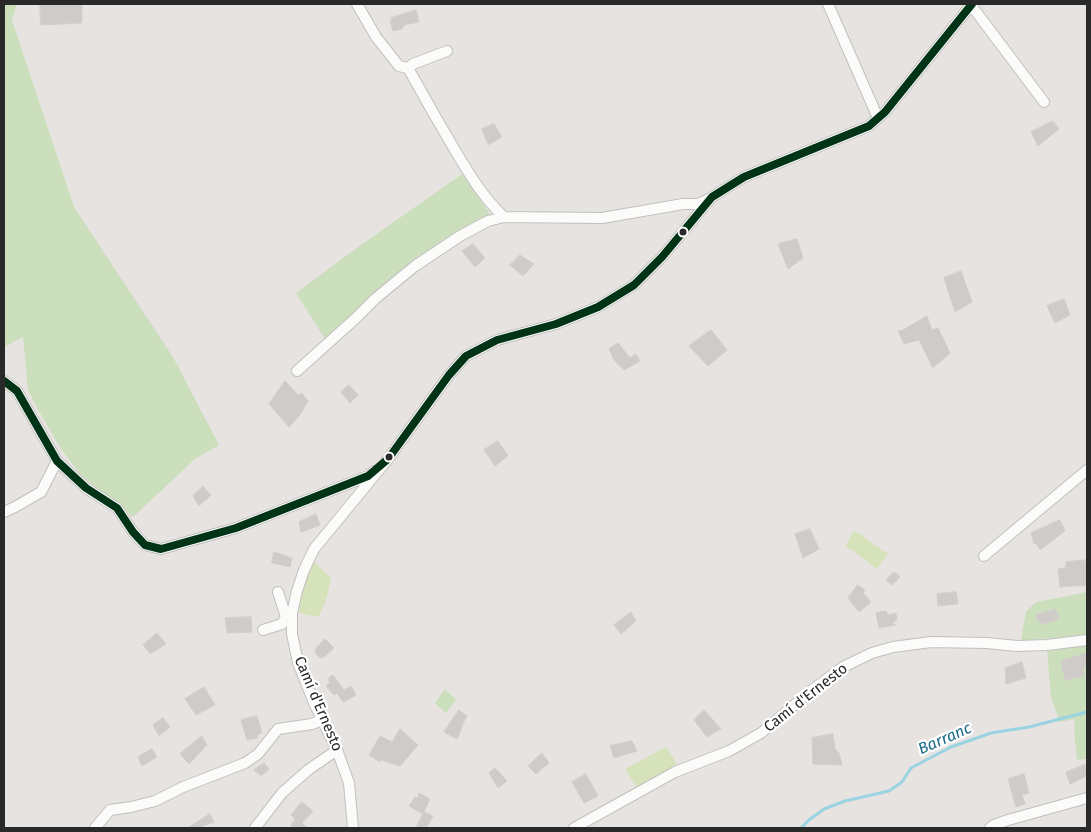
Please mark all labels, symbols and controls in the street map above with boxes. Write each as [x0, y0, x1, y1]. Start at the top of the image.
unlabelled marker [678, 227, 688, 237]
unlabelled marker [384, 452, 394, 462]
street label: Camí d'Ernesto [290, 654, 346, 754]
street label: Camí d'Ernesto [761, 660, 851, 736]
water label: Barranc [915, 719, 975, 759]

